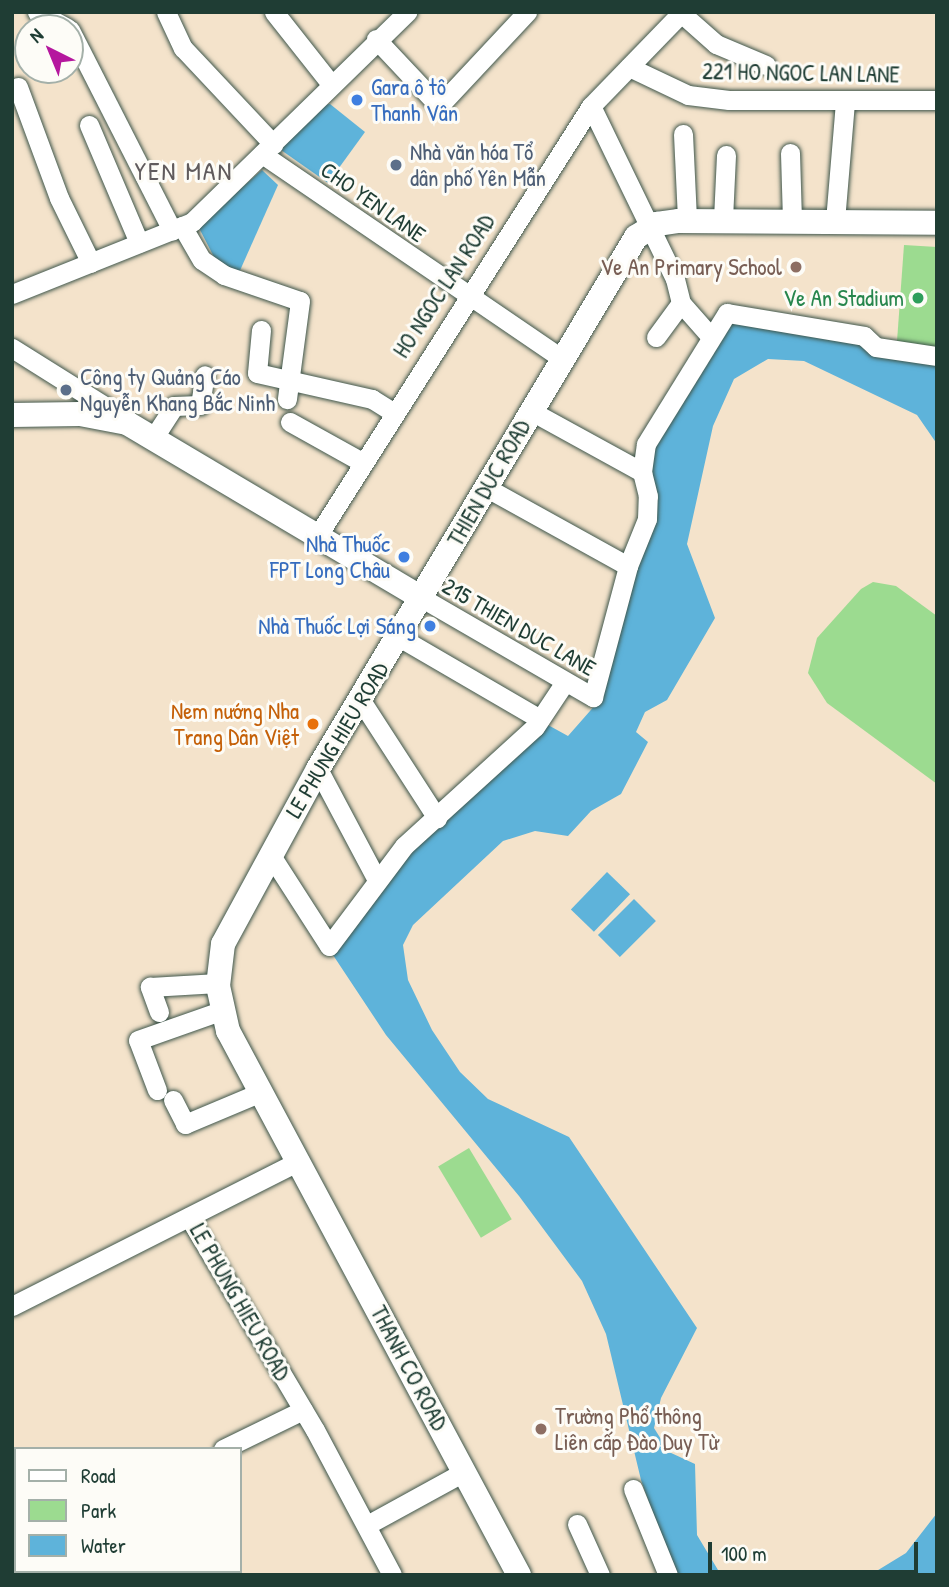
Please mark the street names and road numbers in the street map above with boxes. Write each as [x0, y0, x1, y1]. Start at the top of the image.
street label: 221 HO NGOC LAN LANE [702, 57, 900, 89]
street label: CHO YEN LANE [315, 156, 431, 248]
street label: HO NGOC LAN ROAD [387, 209, 501, 363]
street label: THIEN DUC ROAD [442, 415, 536, 551]
street label: 215 THIEN DUC LANE [437, 572, 601, 682]
street label: LE PHUNG HIEU ROAD [280, 657, 394, 823]
street label: LE PHUNG HIEU ROAD [184, 1219, 296, 1385]
street label: THANH CO ROAD [365, 1301, 453, 1435]

